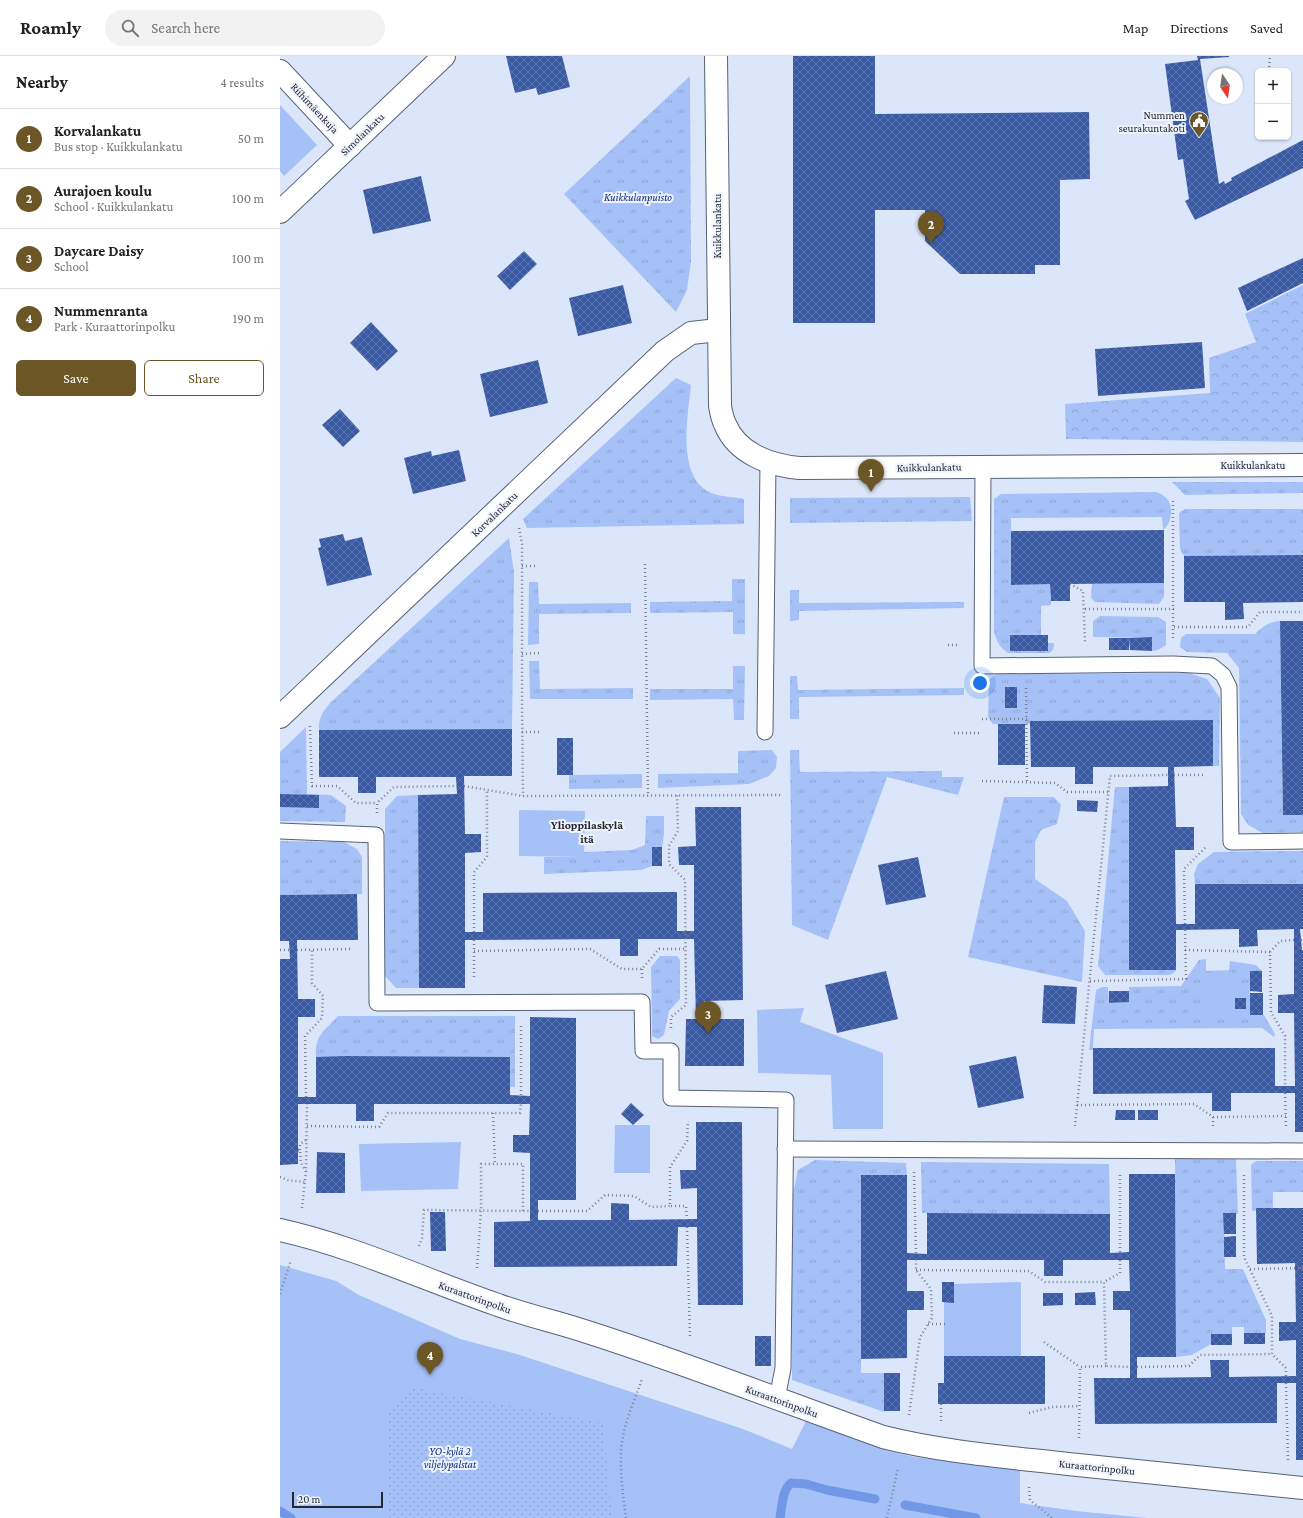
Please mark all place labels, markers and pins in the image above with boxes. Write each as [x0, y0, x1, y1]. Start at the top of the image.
place label: Nummen seurakuntakoti [1118, 109, 1185, 134]
public building icon: Nummen seurakuntakoti [1188, 110, 1210, 138]
pin: 2 [918, 211, 944, 244]
pin: 1 [858, 459, 884, 492]
pin: 3 [695, 1001, 721, 1034]
pin: 4 [417, 1342, 443, 1375]

